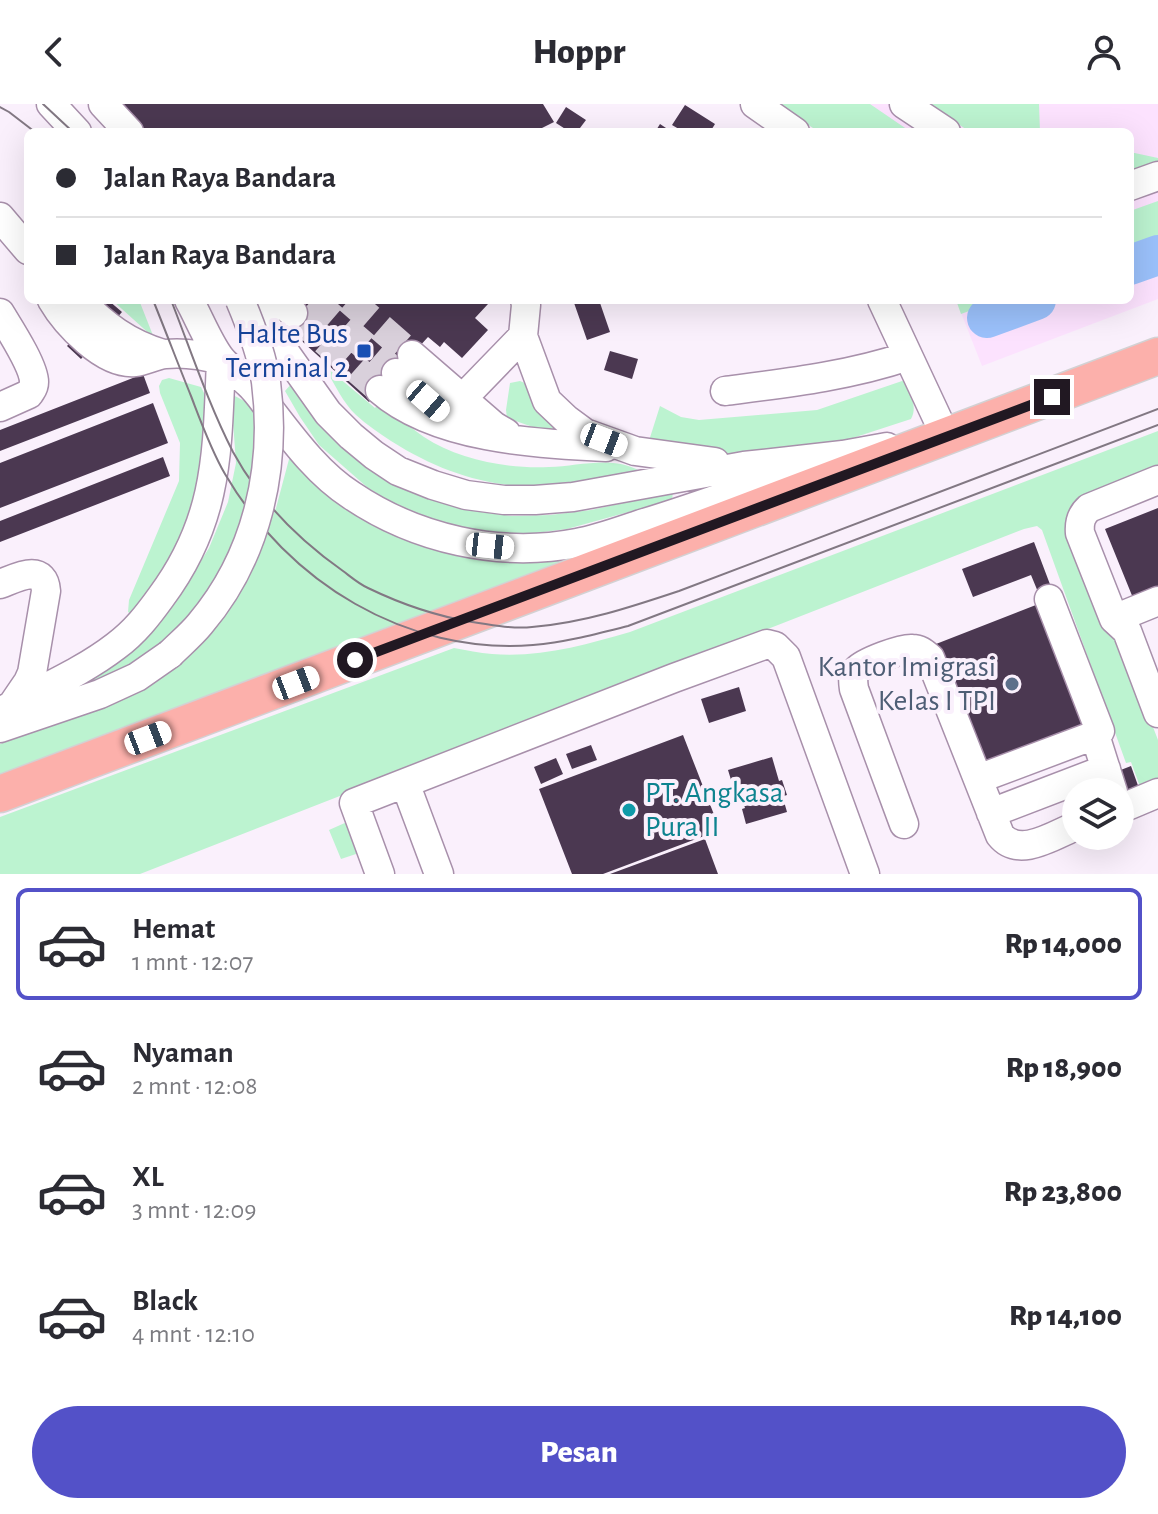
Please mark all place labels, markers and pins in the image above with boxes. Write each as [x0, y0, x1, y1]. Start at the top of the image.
place label: Halte Bus Terminal 2 [225, 319, 348, 383]
marker: Halte Bus Terminal 2 [355, 342, 373, 360]
place label: Kantor Imigrasi Kelas I TPI [817, 652, 996, 716]
marker: Kantor Imigrasi Kelas I TPI [1003, 675, 1021, 693]
place label: PT. Angkasa Pura II [645, 778, 784, 842]
marker: PT. Angkasa Pura II [620, 801, 638, 819]

